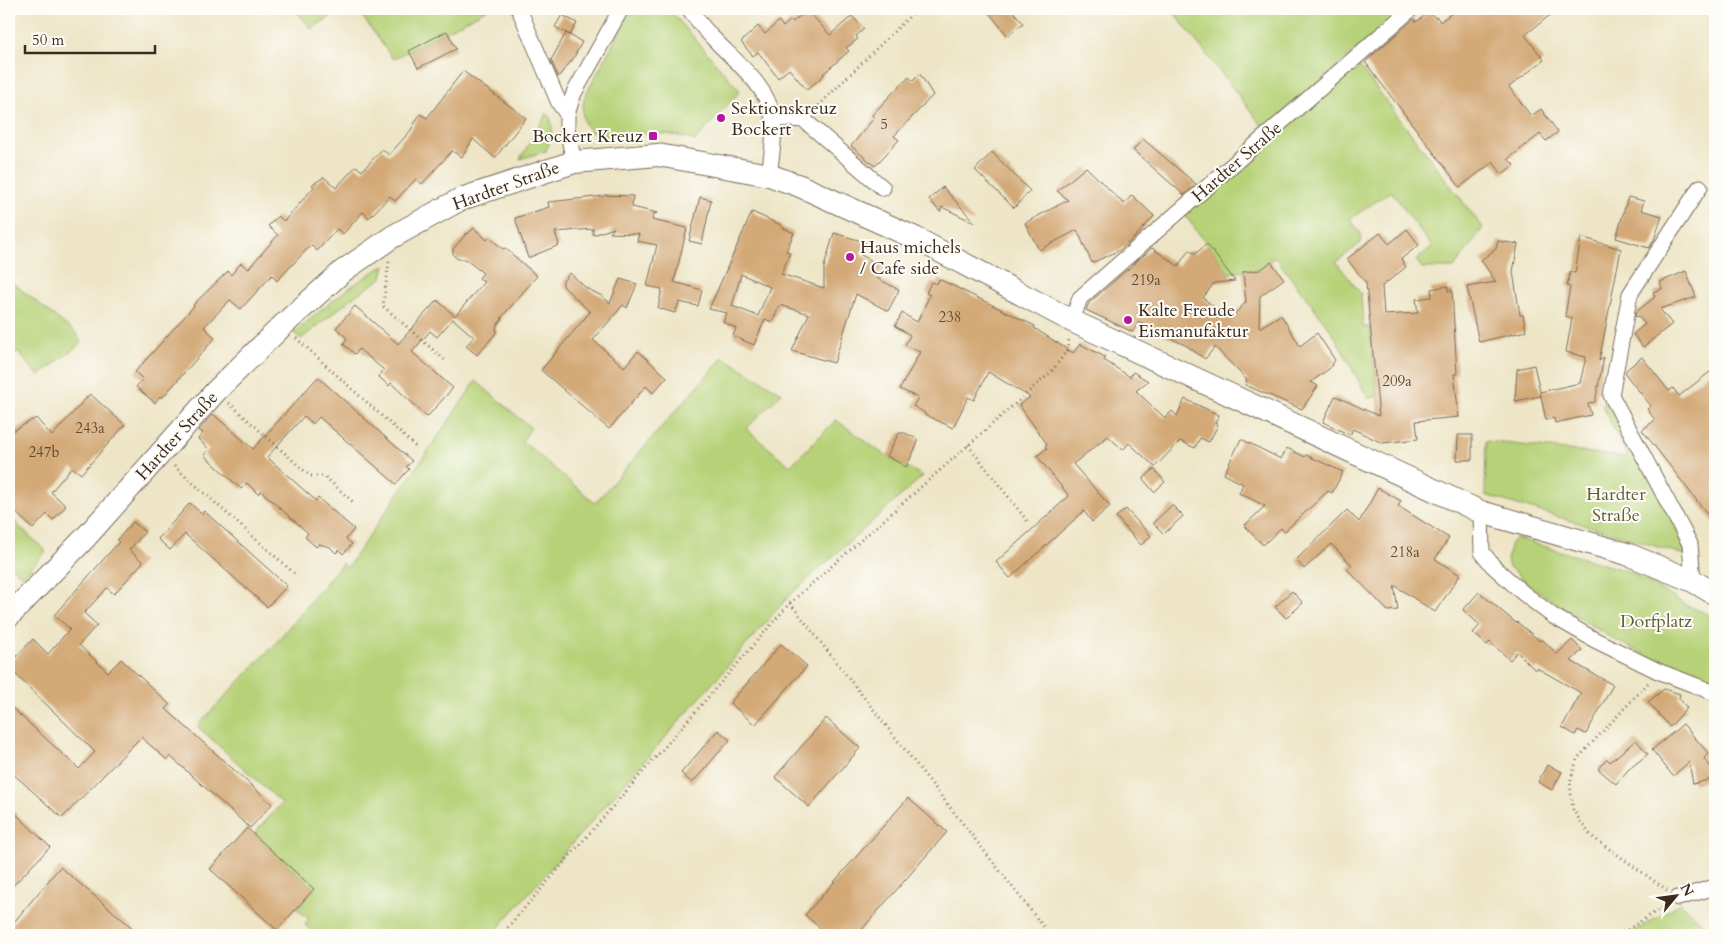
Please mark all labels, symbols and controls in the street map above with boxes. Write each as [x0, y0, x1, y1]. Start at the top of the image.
scale bar [25, 22, 155, 54]
text: 50 m [32, 30, 64, 50]
place label: Sektionskreuz Bockert [731, 96, 837, 142]
marker: Sektionskreuz Bockert [715, 112, 727, 124]
house number: 5 [880, 114, 888, 134]
street label: Hardter Straße [1186, 116, 1288, 208]
place label: Bockert Kreuz [532, 124, 643, 149]
marker: Bockert Kreuz [647, 130, 659, 142]
street label: Hardter Straße [449, 155, 563, 217]
place label: Haus michels / Cafe side [860, 235, 961, 281]
marker: Haus michels / Cafe side [844, 251, 856, 263]
house number: 219a [1131, 270, 1161, 290]
place label: Kalte Freude Eismanufaktur [1138, 298, 1249, 344]
house number: 238 [938, 307, 962, 327]
marker: Kalte Freude Eismanufaktur [1122, 314, 1134, 326]
house number: 209a [1382, 371, 1412, 391]
street label: Hardter Straße [130, 386, 224, 486]
house number: 243a [75, 418, 105, 438]
house number: 247b [28, 442, 60, 462]
park label: Hardter Straße [1586, 482, 1646, 528]
house number: 218a [1390, 542, 1420, 562]
park label: Dorfplatz [1620, 609, 1692, 634]
north arrow [1652, 872, 1702, 922]
text: N [1676, 880, 1698, 900]

